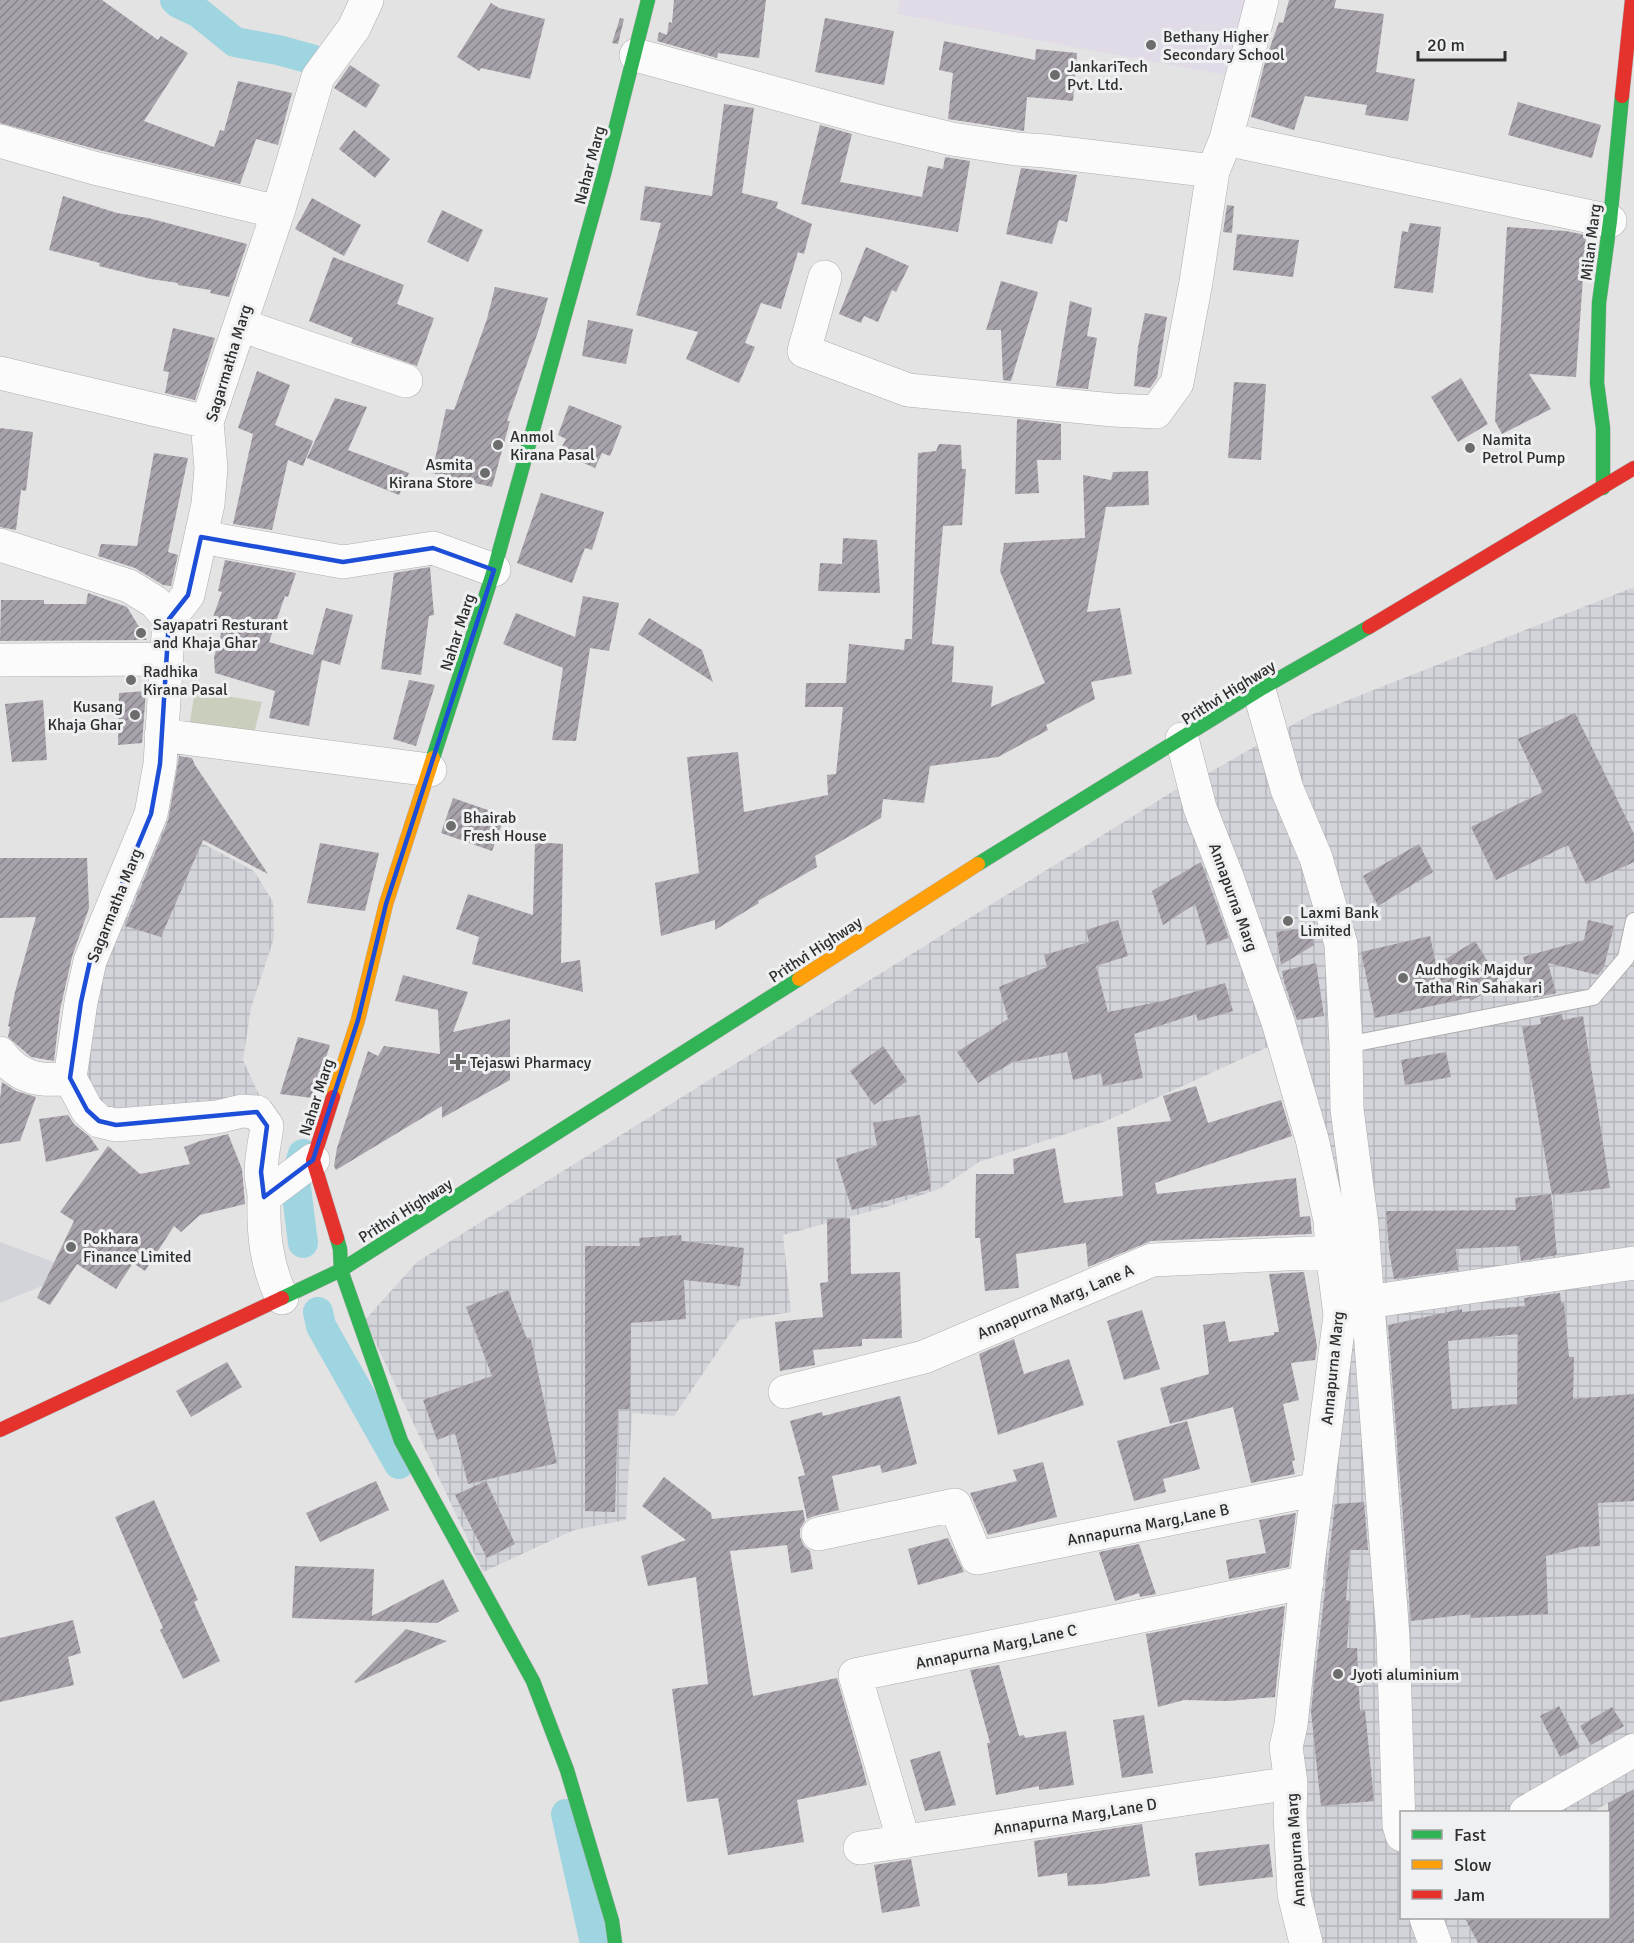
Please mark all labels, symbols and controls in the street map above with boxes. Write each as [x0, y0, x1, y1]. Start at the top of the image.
scale bar [1418, 24, 1505, 62]
place label: Bethany Higher Secondary School [1163, 27, 1285, 65]
text: 20 m [1427, 34, 1465, 56]
marker: Bethany Higher Secondary School [1144, 38, 1158, 52]
place label: JankariTech Pvt. Ltd. [1067, 57, 1148, 95]
marker: JankariTech Pvt. Ltd. [1048, 68, 1062, 82]
street label: Nahar Marg [570, 124, 610, 207]
street label: Milan Marg [1576, 202, 1606, 282]
street label: Sagarmatha Marg [202, 302, 256, 424]
place label: Anmol Kirana Pasal [510, 427, 595, 465]
place label: Namita Petrol Pump [1482, 430, 1565, 468]
marker: Anmol Kirana Pasal [491, 438, 505, 452]
marker: Namita Petrol Pump [1463, 441, 1477, 455]
place label: Asmita Kirana Store [389, 455, 473, 493]
marker: Asmita Kirana Store [478, 466, 492, 480]
street label: Nahar Marg [436, 591, 480, 674]
place label: Sayapatri Resturant and Khaja Ghar [153, 615, 289, 653]
marker: Sayapatri Resturant and Khaja Ghar [134, 626, 148, 640]
street label: Prithvi Highway [1178, 656, 1280, 730]
place label: Radhika Kirana Pasal [143, 662, 228, 700]
marker: Radhika Kirana Pasal [124, 673, 138, 687]
place label: Kusang Khaja Ghar [48, 697, 123, 735]
marker: Kusang Khaja Ghar [128, 708, 142, 722]
place label: Bhairab Fresh House [463, 808, 547, 846]
marker: Bhairab Fresh House [444, 819, 458, 833]
street label: Annapurna Marg [1204, 840, 1262, 954]
street label: Sagarmatha Marg [83, 845, 147, 965]
place label: Laxmi Bank Limited [1300, 903, 1379, 941]
street label: Prithvi Highway [765, 912, 866, 987]
marker: Laxmi Bank Limited [1281, 914, 1295, 928]
place label: Audhogik Majdur Tatha Rin Sahakari [1415, 960, 1542, 998]
marker: Audhogik Majdur Tatha Rin Sahakari [1396, 971, 1410, 985]
place label: Tejaswi Pharmacy [470, 1053, 592, 1073]
marker: Tejaswi Pharmacy [451, 1055, 465, 1069]
street label: Nahar Marg [295, 1056, 339, 1139]
street label: Prithvi Highway [355, 1174, 457, 1248]
place label: Pokhara Finance Limited [83, 1229, 192, 1267]
marker: Pokhara Finance Limited [64, 1240, 78, 1254]
street label: Annapurna Marg, Lane A [974, 1260, 1137, 1344]
street label: Annapurna Marg [1317, 1310, 1349, 1426]
street label: Annapurna Marg,Lane B [1065, 1499, 1231, 1551]
street label: Annapurna Marg,Lane C [914, 1620, 1079, 1674]
place label: Jyoti aluminium [1350, 1665, 1459, 1685]
marker: Jyoti aluminium [1331, 1667, 1345, 1681]
street label: Annapurna Marg [1282, 1792, 1310, 1908]
street label: Annapurna Marg,Lane D [992, 1794, 1158, 1840]
legend [1400, 1811, 1610, 1919]
text: Fast [1454, 1824, 1486, 1846]
text: Slow [1454, 1854, 1491, 1876]
text: Jam [1454, 1884, 1485, 1906]

